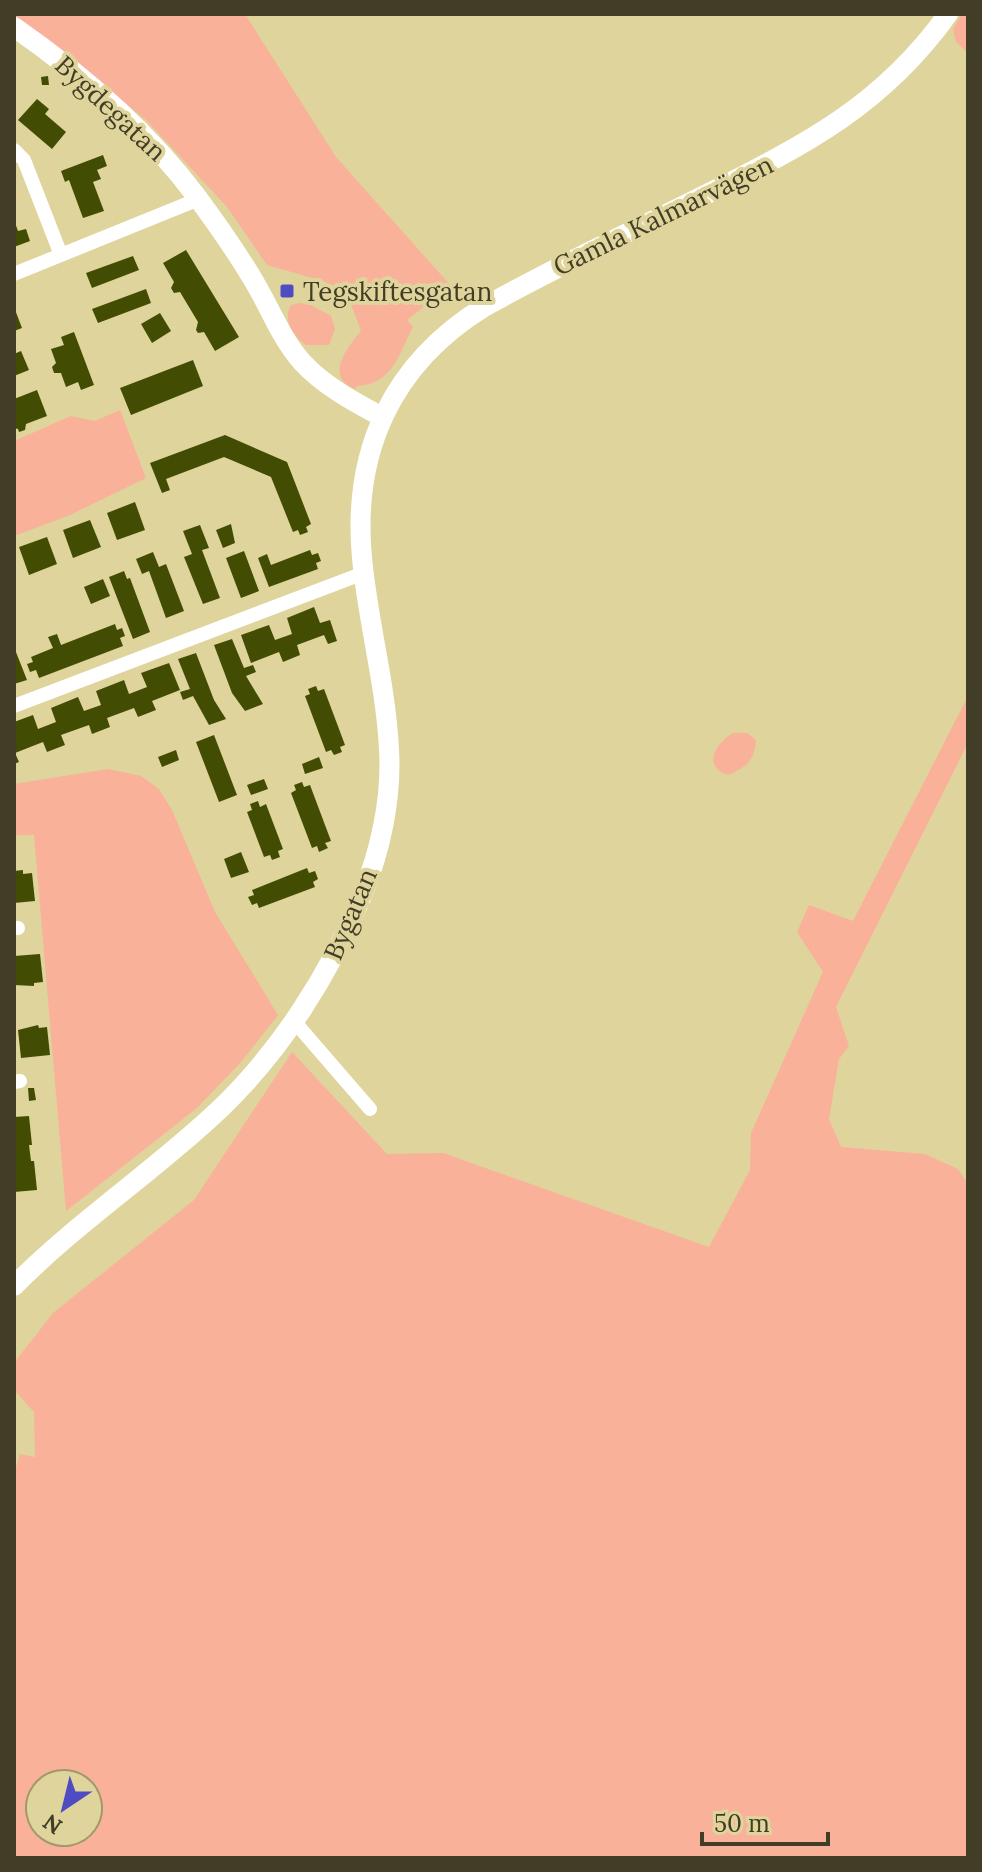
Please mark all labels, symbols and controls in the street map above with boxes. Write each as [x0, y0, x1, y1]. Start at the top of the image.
street label: Bygdegatan [49, 48, 173, 168]
street label: Gamla Kalmarvägen [548, 147, 778, 283]
place label: Tegskiftesgatan [303, 275, 492, 308]
marker: Tegskiftesgatan [278, 282, 296, 300]
street label: Bygatan [316, 863, 384, 965]
north arrow [24, 1768, 104, 1848]
scale bar [702, 1796, 828, 1846]
text: N [38, 1808, 68, 1841]
text: 50 m [714, 1808, 770, 1839]

